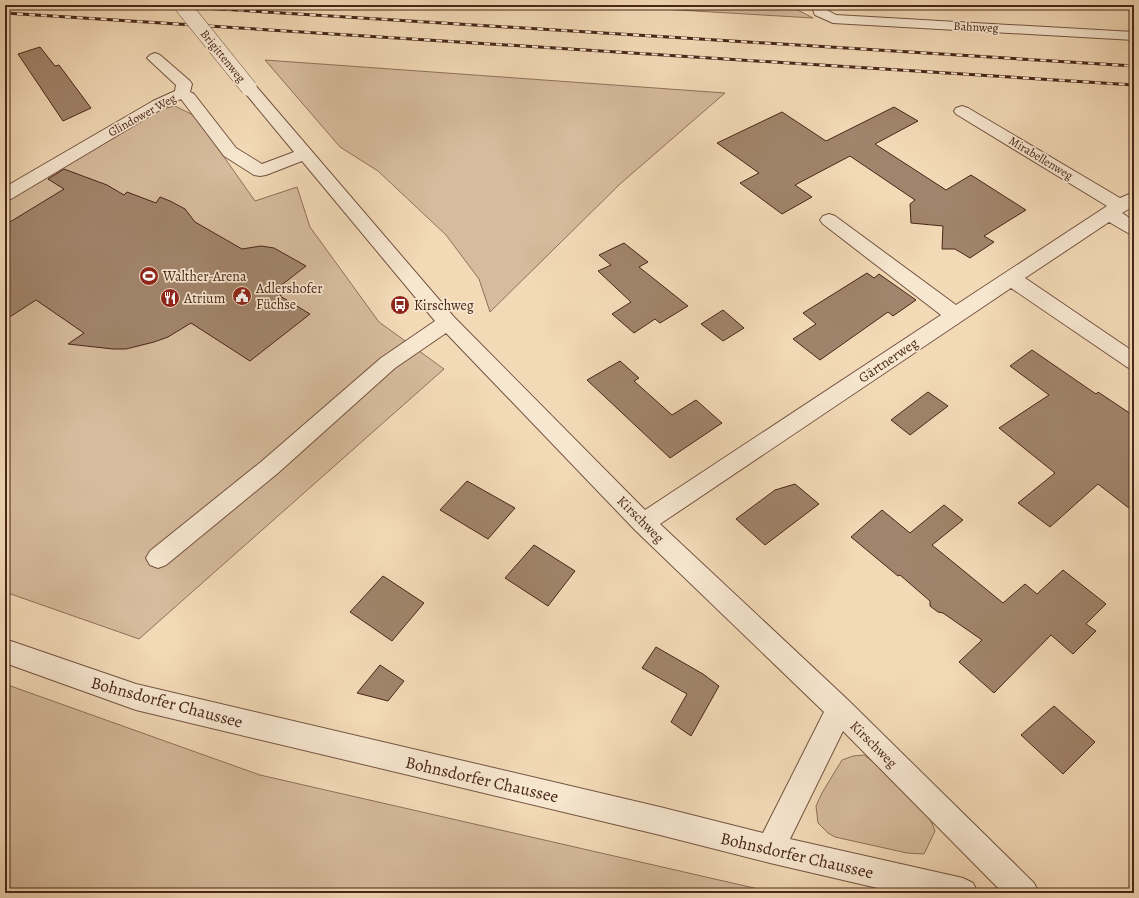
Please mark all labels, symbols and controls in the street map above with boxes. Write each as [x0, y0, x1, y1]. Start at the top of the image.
street label: Bahnweg [953, 18, 999, 36]
street label: Brigittenweg [197, 26, 249, 86]
street label: Glindower Weg [105, 90, 179, 140]
street label: Mirabellenweg [1006, 133, 1076, 183]
sports icon: Walther-Arena [138, 265, 160, 287]
place label: Walther-Arena [162, 267, 247, 286]
place label: Adlershofer Füchse [255, 279, 323, 314]
public building icon: Adlershofer Füchse [231, 285, 253, 307]
restaurant icon: Atrium [159, 287, 181, 309]
place label: Atrium [183, 289, 226, 308]
bus stop icon: Kirschweg [389, 294, 411, 316]
place label: Kirschweg [414, 296, 474, 315]
street label: Gärtnerweg [855, 334, 922, 387]
street label: Kirschweg [613, 492, 668, 547]
street label: Bohnsdorfer Chaussee [88, 671, 245, 734]
street label: Kirschweg [846, 717, 901, 772]
street label: Bohnsdorfer Chaussee [403, 751, 561, 808]
street label: Bohnsdorfer Chaussee [718, 827, 876, 884]

